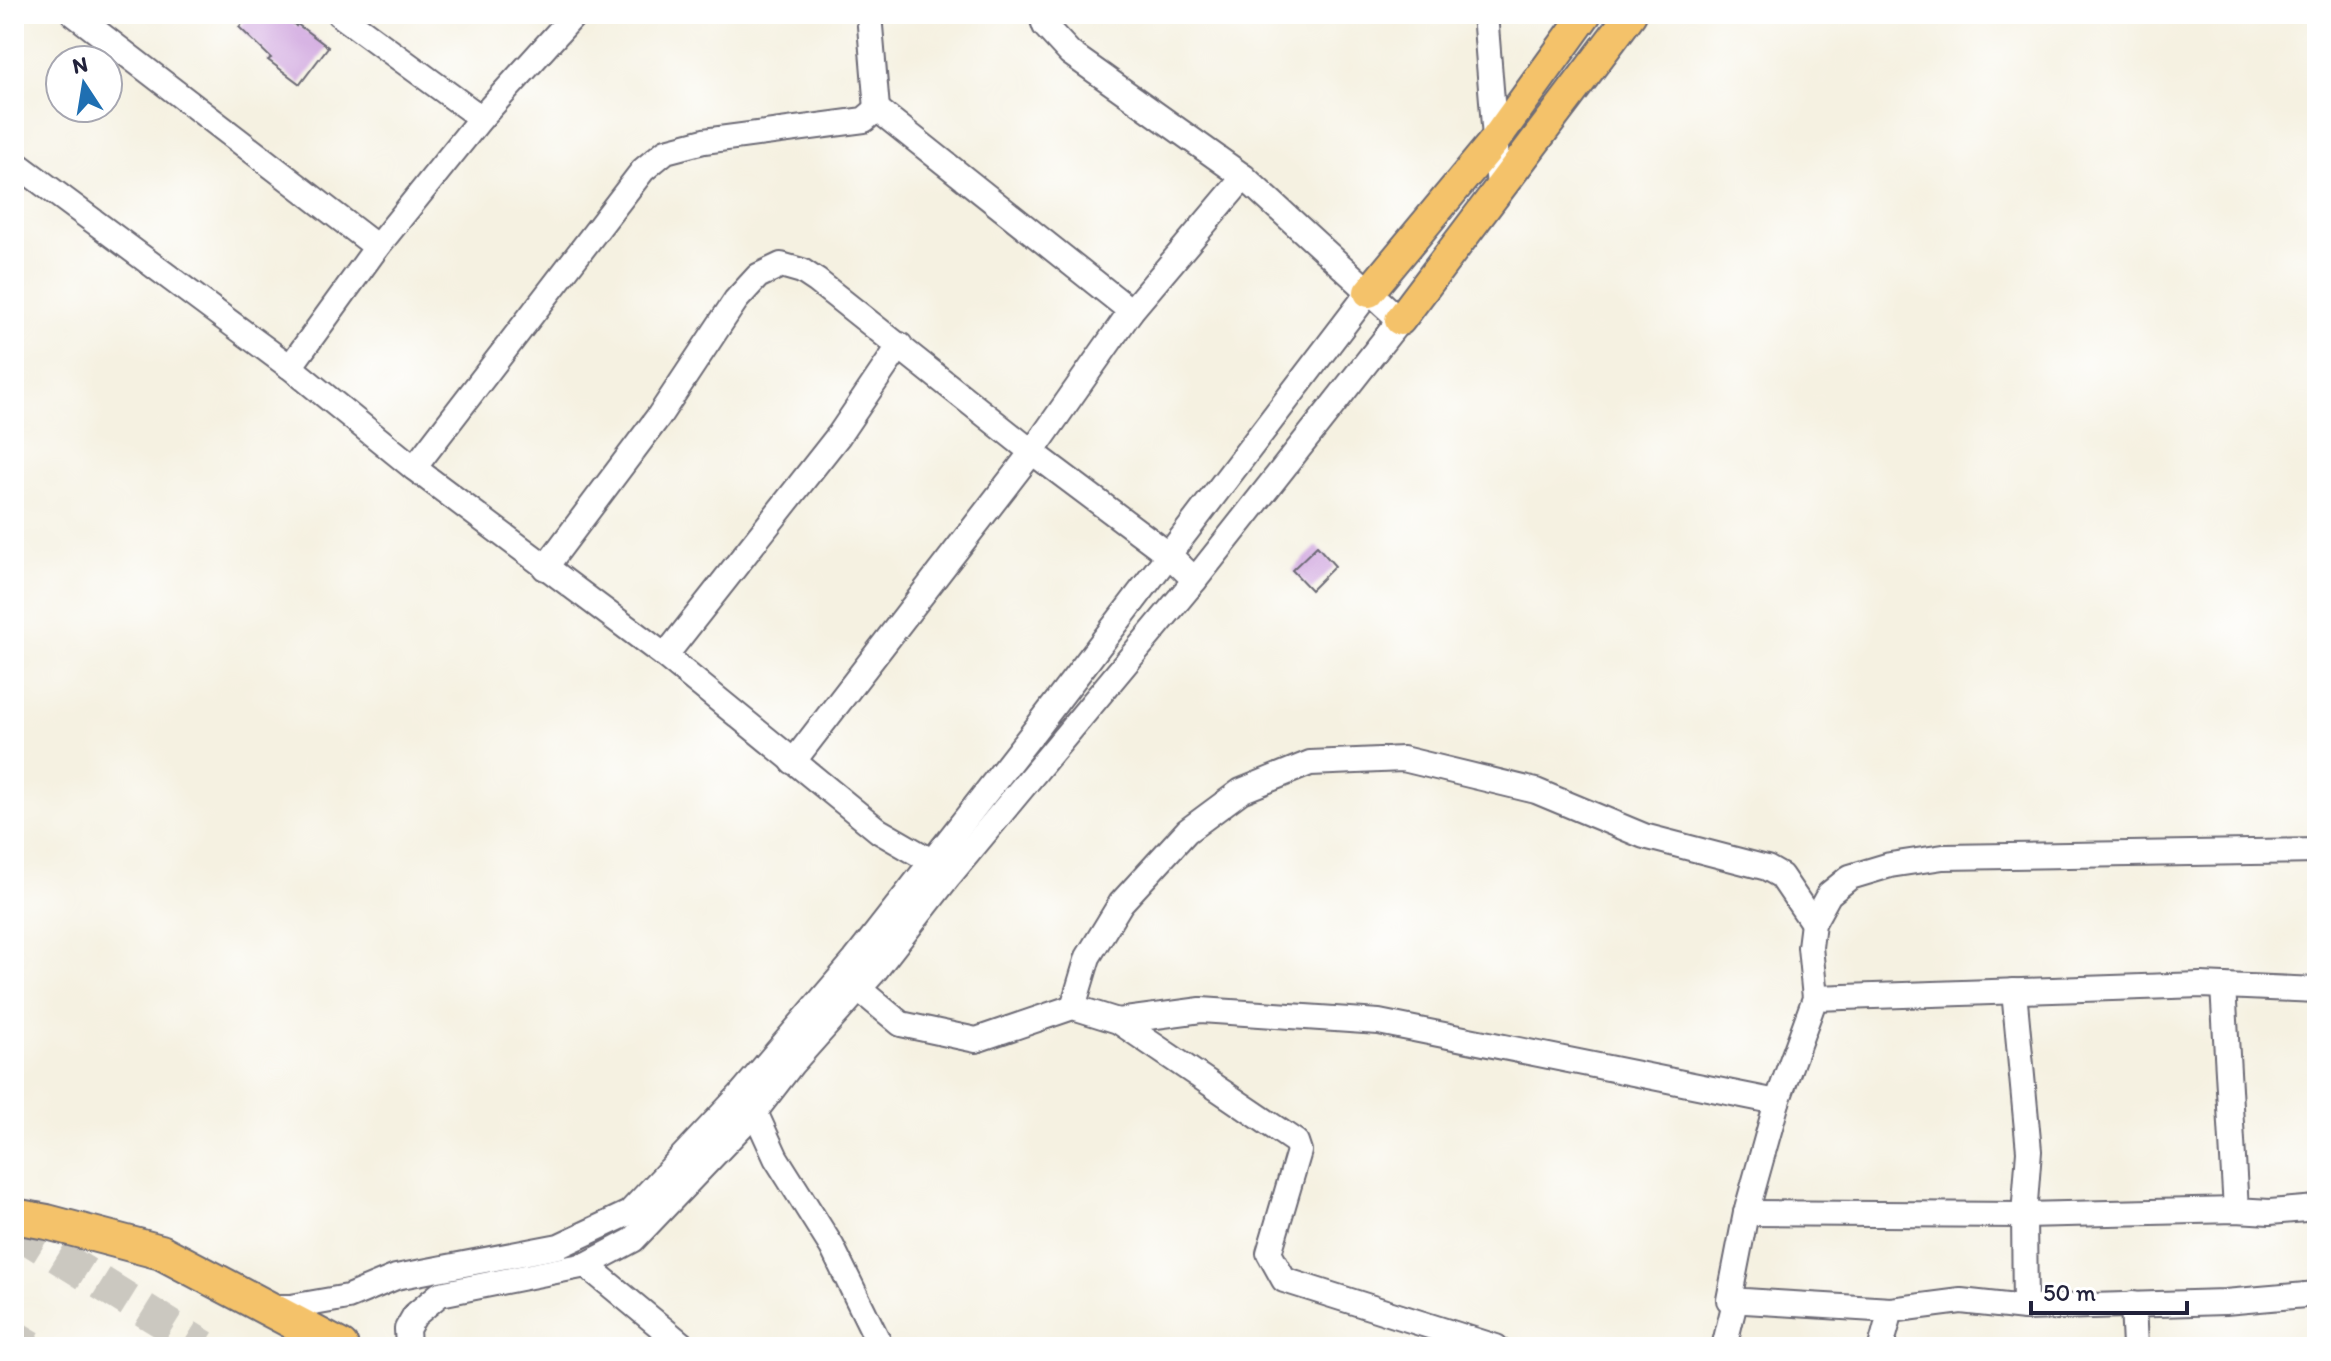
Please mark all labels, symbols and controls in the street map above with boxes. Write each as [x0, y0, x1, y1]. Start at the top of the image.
north arrow [44, 44, 124, 124]
text: N [70, 50, 90, 80]
scale bar [2031, 1265, 2187, 1315]
text: 50 m [2043, 1278, 2096, 1307]

